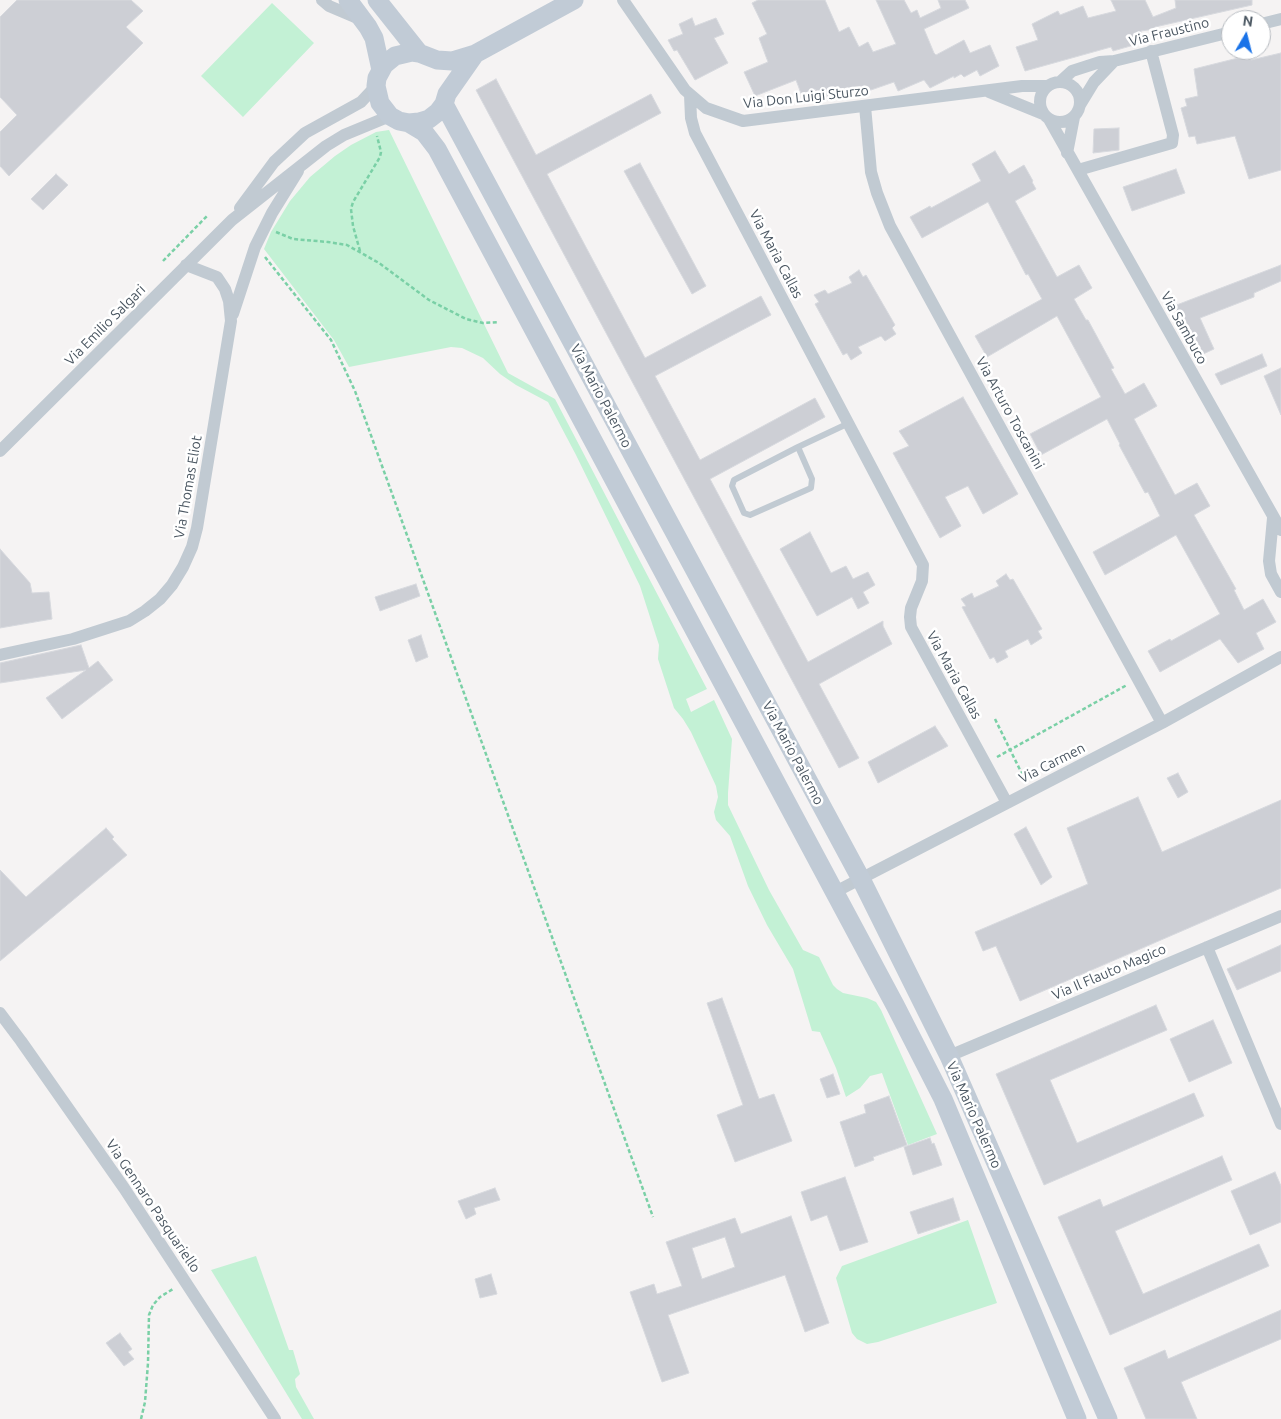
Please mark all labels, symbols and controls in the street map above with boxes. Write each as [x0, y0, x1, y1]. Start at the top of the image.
north arrow [1221, 10, 1271, 60]
text: N [1242, 12, 1254, 30]
street label: Via Fraustino [1127, 14, 1211, 50]
street label: Via Don Luigi Sturzo [742, 82, 870, 112]
street label: Via Maria Callas [746, 207, 806, 301]
street label: Via Emilio Salgari [61, 281, 149, 369]
street label: Via Sambuco [1157, 289, 1211, 367]
street label: Via Mario Palermo [567, 341, 635, 451]
street label: Via Arturo Toscanini [972, 354, 1048, 472]
street label: Via Thomas Eliot [171, 434, 205, 540]
street label: Via Maria Callas [923, 628, 985, 722]
street label: Via Mario Palermo [759, 698, 827, 808]
street label: Via Carmen [1016, 739, 1088, 787]
street label: Via Il Flauto Magico [1049, 940, 1169, 1004]
street label: Via Mario Palermo [943, 1059, 1005, 1171]
street label: Via Gennaro Pasquariello [102, 1136, 204, 1276]

